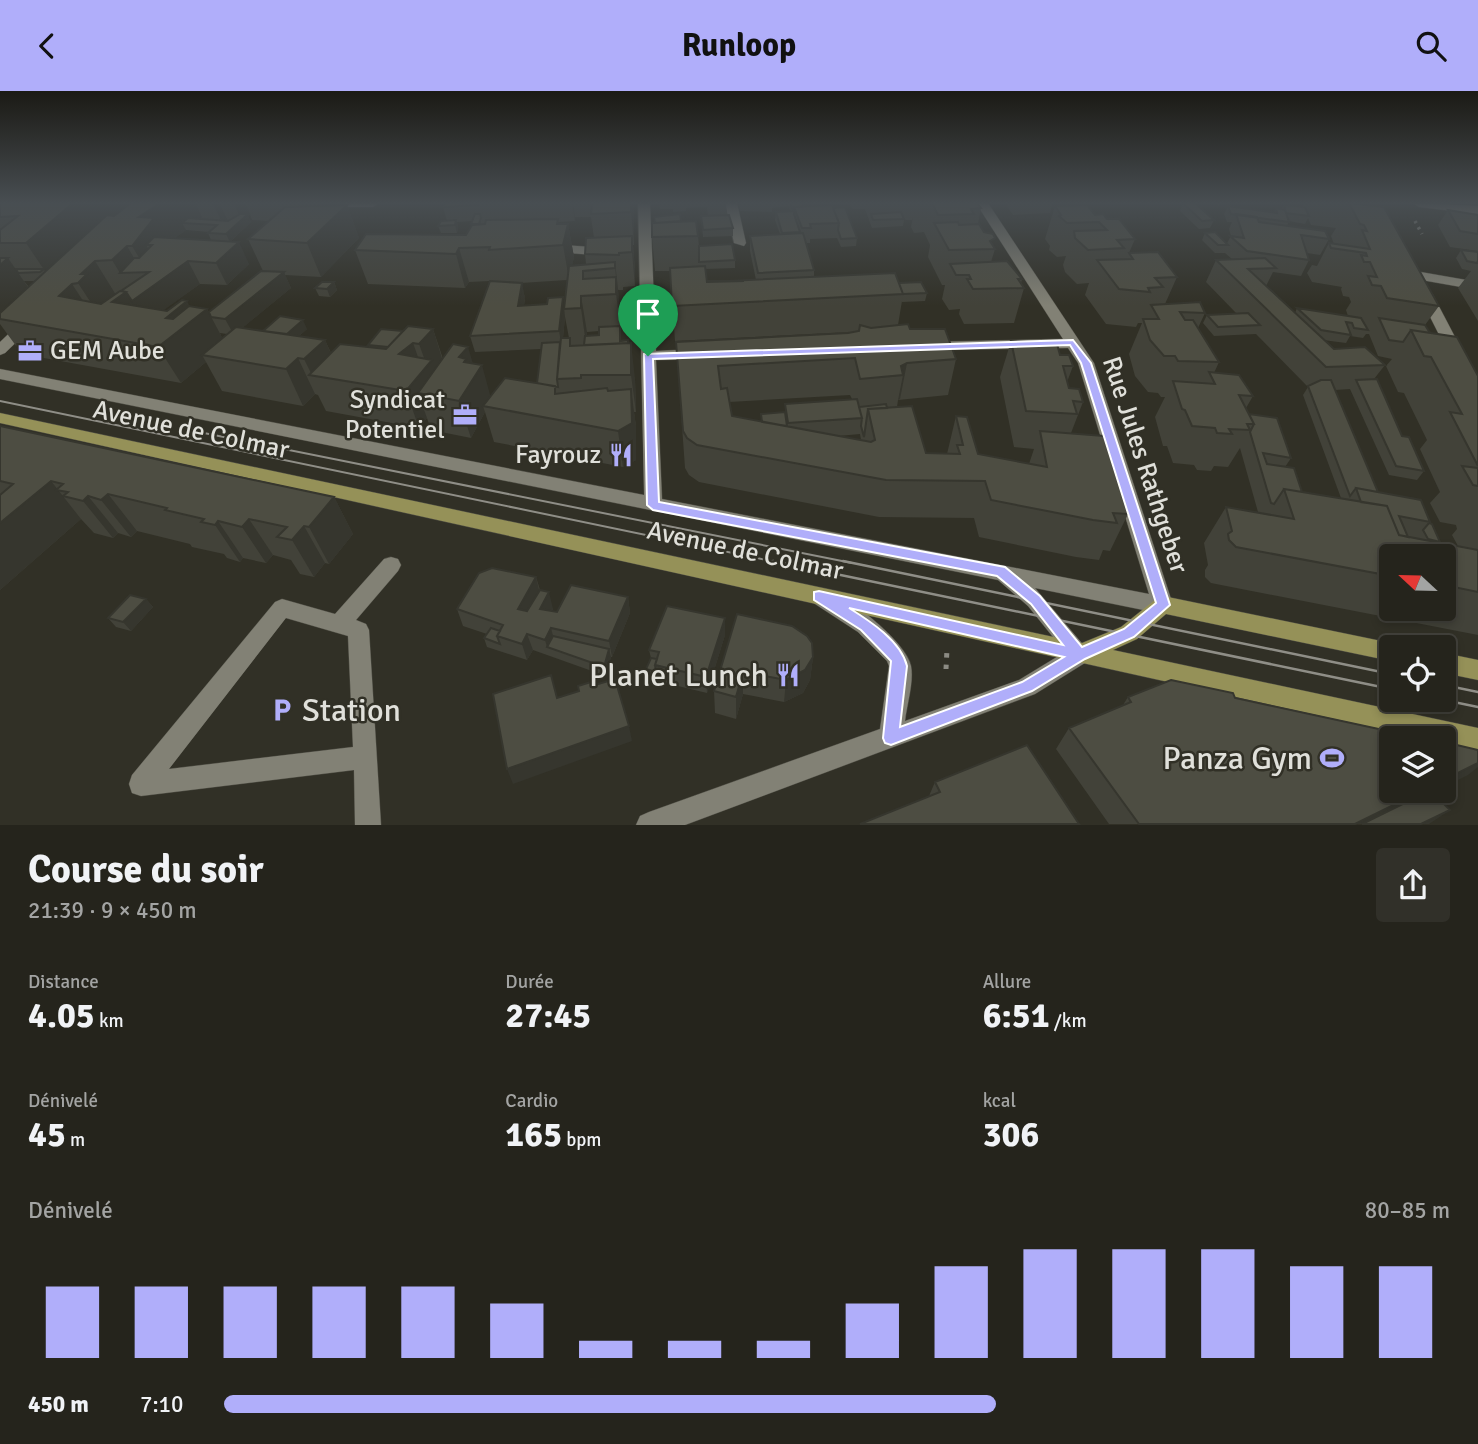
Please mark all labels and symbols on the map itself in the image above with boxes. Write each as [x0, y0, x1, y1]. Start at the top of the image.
pin [618, 284, 678, 356]
place label: GEM Aube [50, 335, 165, 367]
office icon: GEM Aube [16, 337, 44, 365]
street label: Rue Jules Rathgeber [1095, 353, 1195, 578]
place label: Syndicat Potentiel [345, 384, 445, 446]
street label: Avenue de Colmar [90, 394, 292, 466]
office icon: Syndicat Potentiel [451, 401, 479, 429]
place label: Fayrouz [515, 439, 601, 471]
restaurant icon: Fayrouz [607, 441, 635, 469]
street label: Avenue de Colmar [644, 515, 846, 587]
north arrow [1379, 544, 1456, 621]
place label: Planet Lunch [589, 656, 768, 695]
restaurant icon: Planet Lunch [774, 661, 802, 689]
place label: Station [302, 691, 401, 730]
parking icon: Station [268, 696, 296, 724]
place label: Panza Gym [1162, 739, 1312, 778]
sports icon: Panza Gym [1318, 744, 1346, 772]

